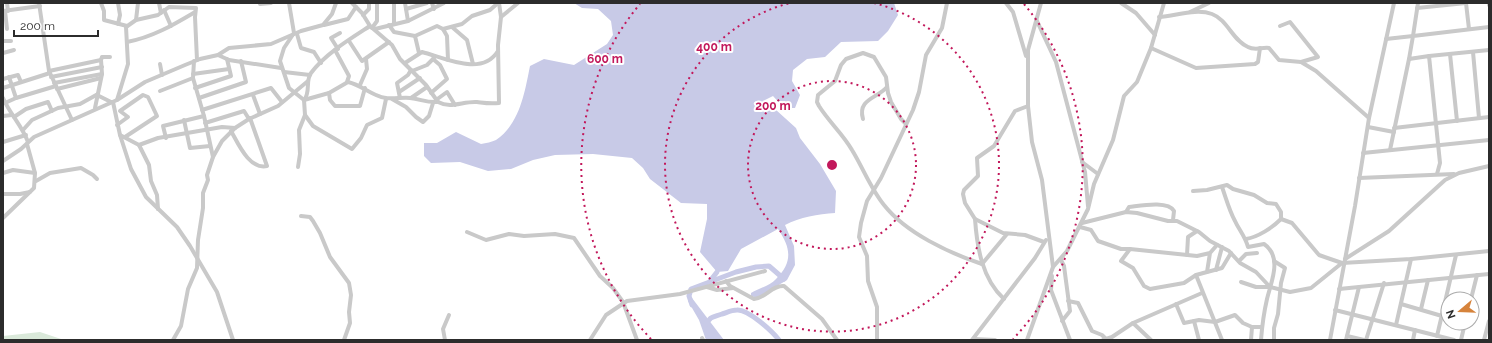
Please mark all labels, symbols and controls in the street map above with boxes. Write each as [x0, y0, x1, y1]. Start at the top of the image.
scale bar [14, 12, 98, 38]
text: 200 m [20, 19, 55, 33]
text: 400 m [696, 40, 732, 54]
text: 600 m [587, 52, 623, 66]
text: 200 m [755, 99, 791, 113]
centre of rings [825, 158, 839, 172]
north arrow [1440, 291, 1480, 331]
text: N [1444, 308, 1459, 320]

